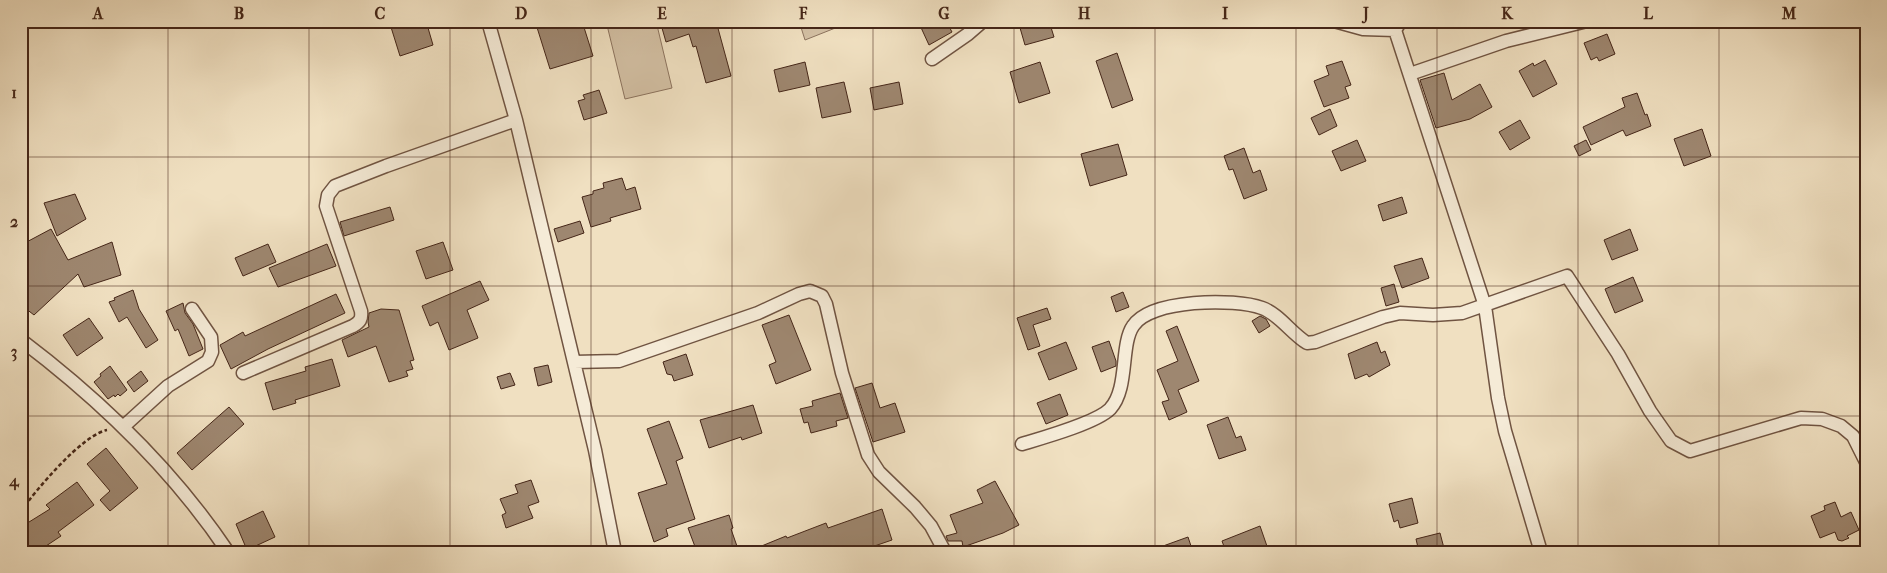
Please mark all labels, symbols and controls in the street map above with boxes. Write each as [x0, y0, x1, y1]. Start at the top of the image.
text: A [92, 4, 104, 23]
text: B [234, 4, 244, 23]
text: C [375, 4, 386, 23]
text: D [515, 4, 527, 23]
text: E [657, 4, 667, 23]
text: F [798, 4, 808, 23]
text: G [938, 4, 950, 23]
text: H [1078, 4, 1091, 23]
text: I [1222, 4, 1229, 23]
text: J [1361, 4, 1369, 24]
text: K [1501, 4, 1514, 23]
text: L [1643, 4, 1653, 23]
text: M [1781, 4, 1797, 23]
text: 1 [11, 83, 17, 102]
text: 2 [10, 212, 18, 231]
text: 3 [11, 342, 17, 362]
text: 4 [8, 471, 20, 491]

